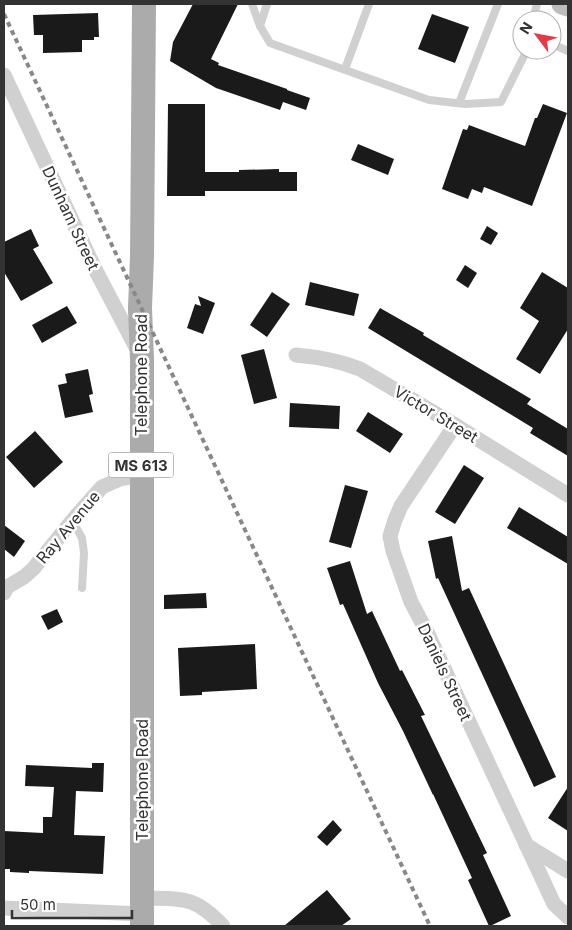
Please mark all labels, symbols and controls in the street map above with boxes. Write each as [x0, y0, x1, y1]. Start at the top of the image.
north arrow [512, 10, 562, 60]
text: N [516, 19, 536, 37]
street label: Dunham Street [38, 163, 104, 273]
street label: Telephone Road [131, 314, 151, 436]
street label: Victor Street [390, 381, 482, 447]
road number: MS 613 [108, 452, 174, 478]
street label: Ray Avenue [32, 487, 104, 567]
street label: Daniels Street [414, 620, 476, 724]
street label: Telephone Road [132, 719, 152, 841]
scale bar [12, 888, 132, 920]
text: 50 m [20, 895, 56, 914]

